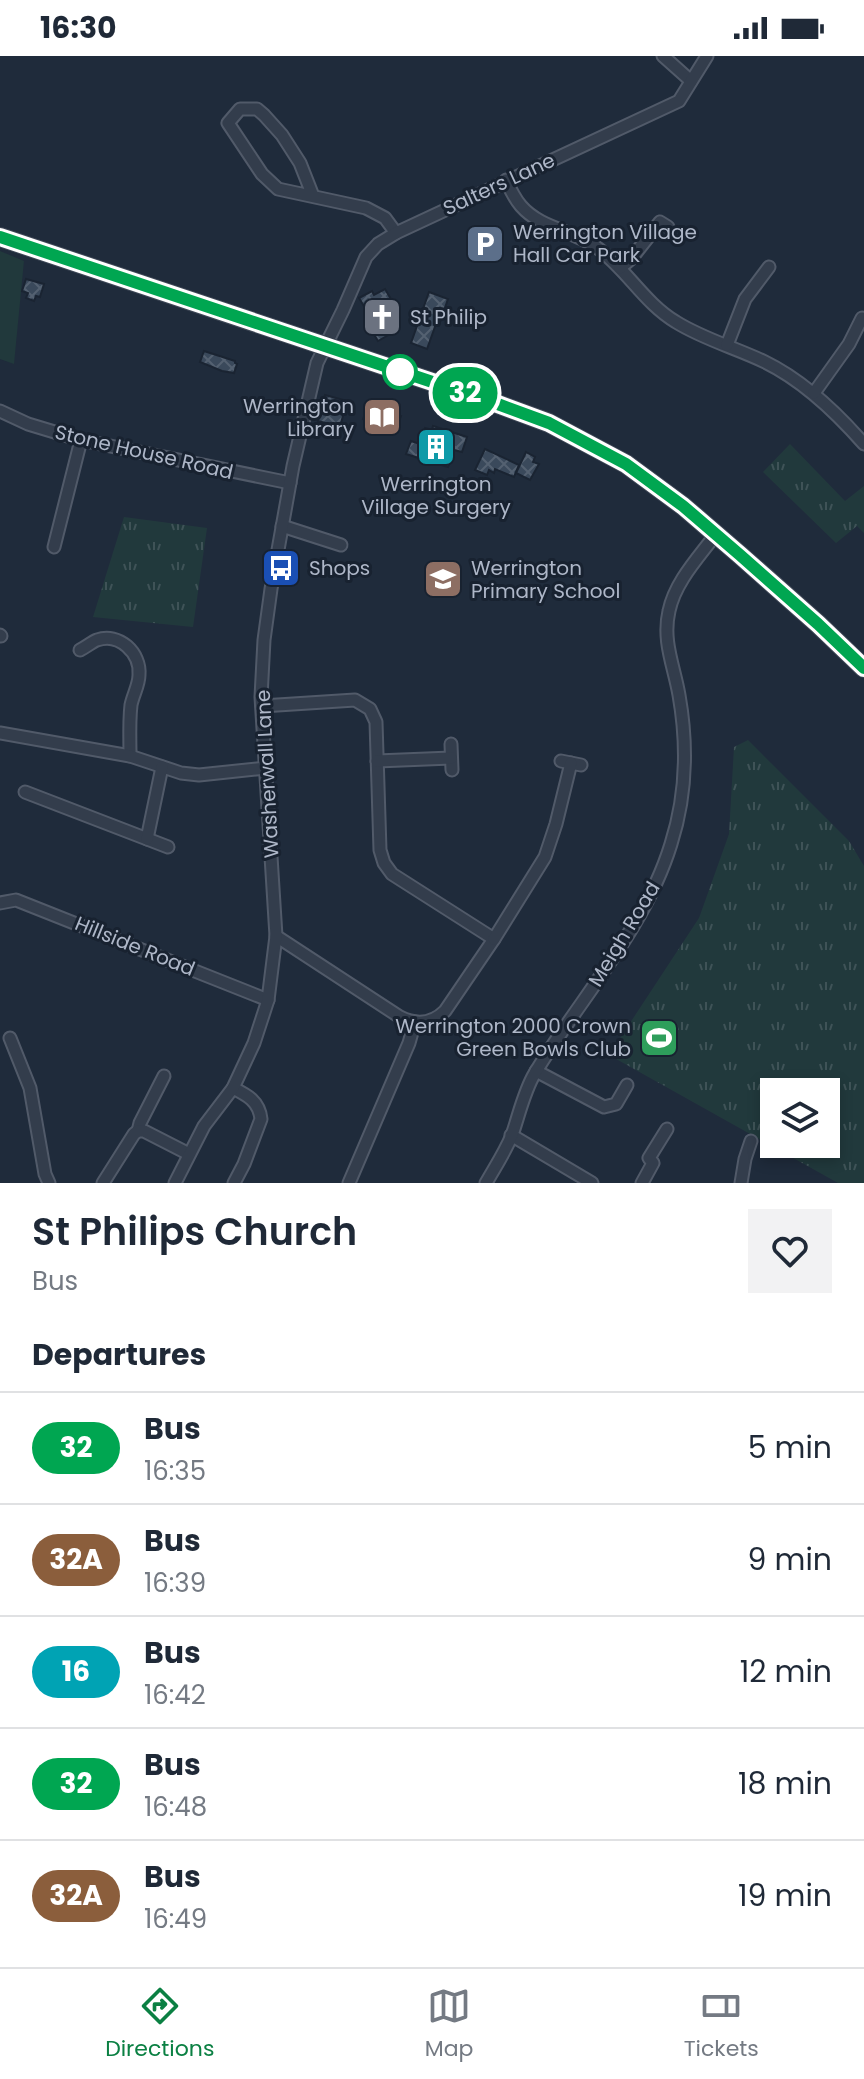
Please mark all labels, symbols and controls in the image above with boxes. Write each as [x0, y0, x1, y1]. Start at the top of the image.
text: 16:30 [40, 6, 117, 49]
street label: Salters Lane [438, 146, 560, 222]
place label: Werrington Village Hall Car Park [513, 218, 697, 269]
parking icon: Werrington Village Hall Car Park [464, 223, 506, 265]
church icon: St Philip [361, 296, 403, 338]
place label: St Philip [410, 303, 487, 331]
unlabelled marker [383, 355, 417, 389]
line badge: 32 [429, 367, 501, 419]
text: 32 [449, 373, 481, 412]
place label: Werrington Library [243, 392, 354, 443]
library icon: Werrington Library [361, 396, 403, 438]
street label: Stone House Road [52, 418, 236, 486]
building icon: Werrington Village Surgery [415, 426, 457, 468]
place label: Werrington Village Surgery [361, 470, 511, 521]
bus stop icon: Shops [260, 547, 302, 589]
place label: Shops [309, 554, 370, 582]
place label: Werrington Primary School [471, 554, 620, 605]
school or university icon: Werrington Primary School [422, 558, 464, 600]
street label: Washerwall Lane [249, 689, 285, 859]
street label: Meigh Road [582, 876, 666, 992]
street label: Hillside Road [71, 909, 199, 983]
place label: Werrington 2000 Crown Green Bowls Club [395, 1012, 631, 1063]
sports icon: Werrington 2000 Crown Green Bowls Club [638, 1017, 680, 1059]
map controls [760, 1078, 840, 1158]
button: layers [760, 1078, 840, 1158]
text: St Philips Church [32, 1205, 357, 1258]
button: heart [748, 1209, 832, 1293]
text: Bus [32, 1263, 78, 1299]
text: Departures [32, 1333, 206, 1376]
text: Bus [144, 1407, 201, 1450]
text: 5 min [748, 1426, 832, 1469]
text: 32 [60, 1428, 92, 1467]
text: 16:35 [144, 1453, 206, 1489]
text: Bus [144, 1519, 201, 1562]
text: 9 min [748, 1538, 832, 1581]
text: 32A [49, 1540, 103, 1579]
text: 16:39 [144, 1565, 206, 1601]
text: Bus [144, 1631, 201, 1674]
text: 12 min [740, 1650, 832, 1693]
text: 16 [62, 1652, 90, 1691]
text: 16:42 [144, 1677, 206, 1713]
text: Bus [144, 1743, 201, 1786]
text: 18 min [738, 1762, 832, 1805]
text: 32 [60, 1764, 92, 1803]
text: 16:48 [144, 1789, 207, 1825]
text: Bus [144, 1855, 201, 1898]
text: 19 min [738, 1874, 832, 1917]
text: 32A [49, 1876, 103, 1915]
text: 16:49 [144, 1901, 207, 1937]
tab: Directions [105, 1984, 214, 2065]
tab: Map [425, 1984, 473, 2065]
tab: Tickets [684, 1984, 759, 2065]

